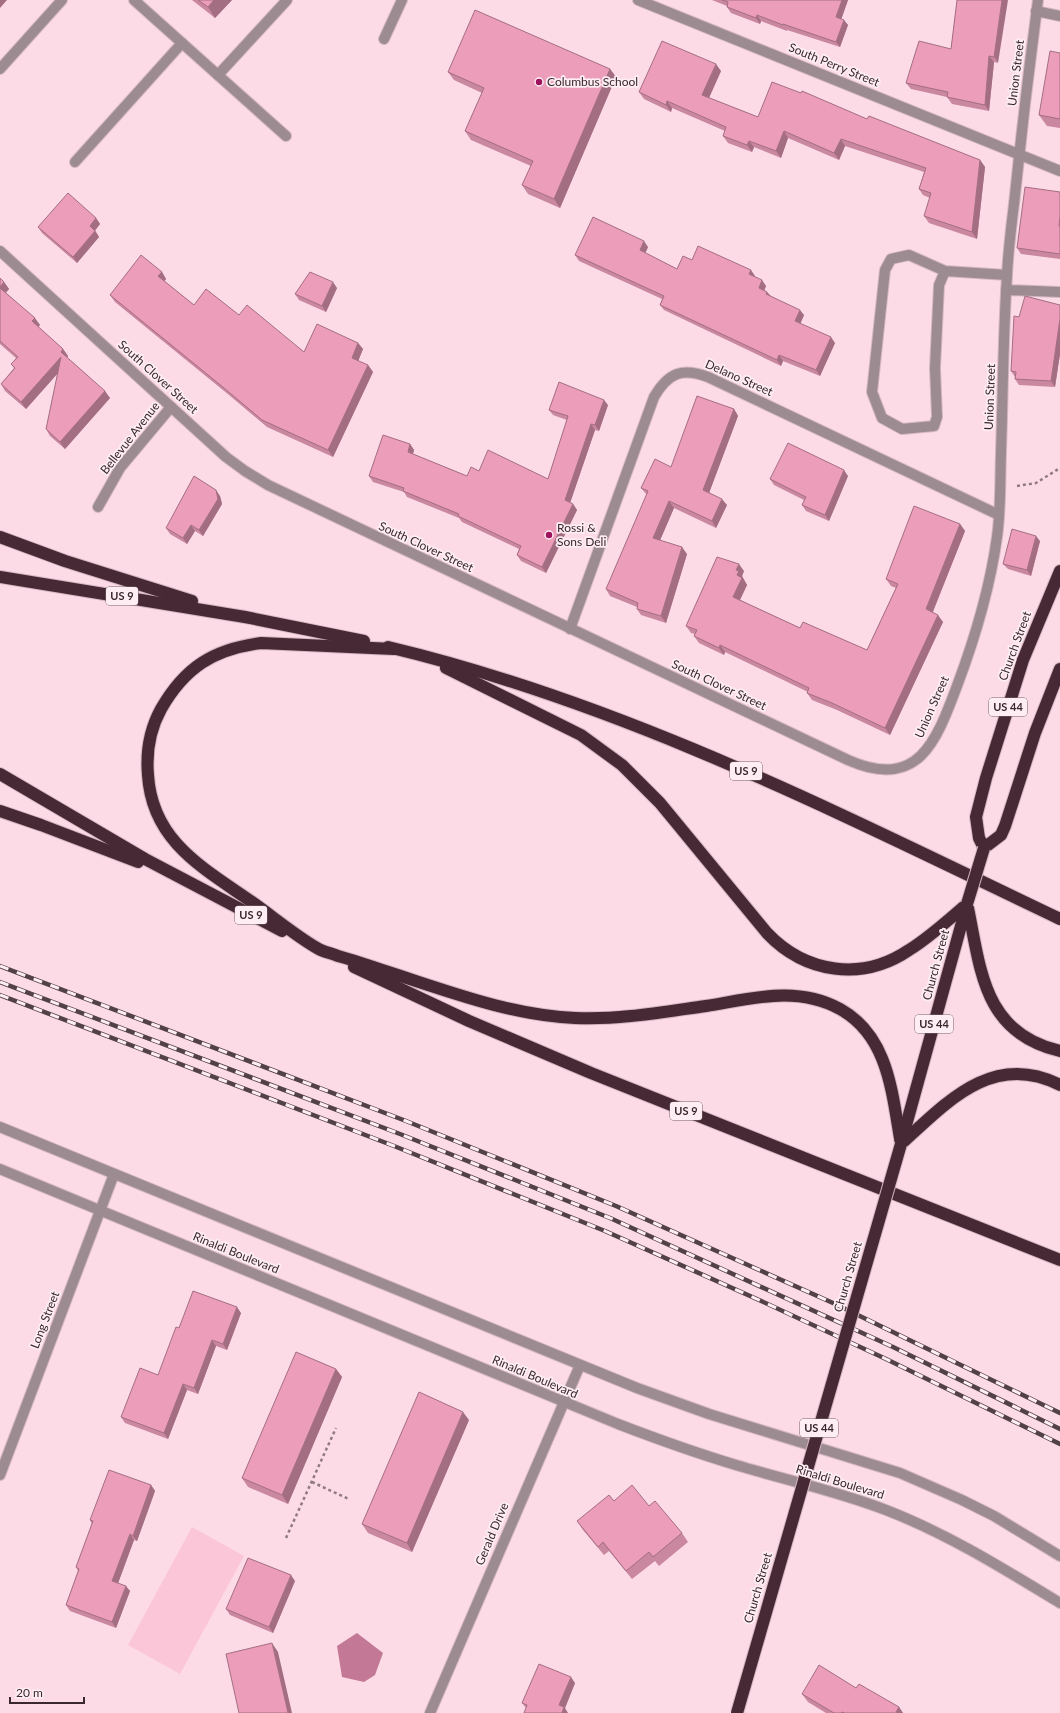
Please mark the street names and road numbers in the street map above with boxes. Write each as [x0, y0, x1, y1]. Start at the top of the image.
street label: Union Street [1004, 38, 1027, 107]
street label: South Perry Street [787, 39, 882, 90]
street label: South Clover Street [115, 337, 202, 417]
street label: Delano Street [703, 356, 776, 399]
street label: Union Street [981, 363, 998, 430]
street label: Bellevue Avenue [97, 399, 162, 477]
street label: South Clover Street [377, 518, 477, 575]
road number: US 9 [106, 587, 138, 605]
street label: Church Street [995, 608, 1034, 683]
street label: South Clover Street [670, 656, 770, 713]
street label: Union Street [911, 673, 952, 740]
road number: US 44 [989, 698, 1027, 716]
road number: US 9 [730, 762, 762, 780]
road number: US 9 [235, 906, 267, 924]
street label: Church Street [919, 927, 952, 1002]
road number: US 44 [915, 1015, 953, 1033]
road number: US 9 [670, 1102, 702, 1120]
street label: Rinaldi Boulevard [191, 1228, 281, 1277]
street label: Church Street [830, 1239, 865, 1314]
street label: Long Street [27, 1288, 63, 1351]
street label: Rinaldi Boulevard [490, 1352, 580, 1401]
road number: US 44 [800, 1419, 838, 1437]
street label: Rinaldi Boulevard [794, 1461, 886, 1502]
street label: Gerald Drive [472, 1500, 511, 1567]
street label: Church Street [740, 1550, 775, 1625]

